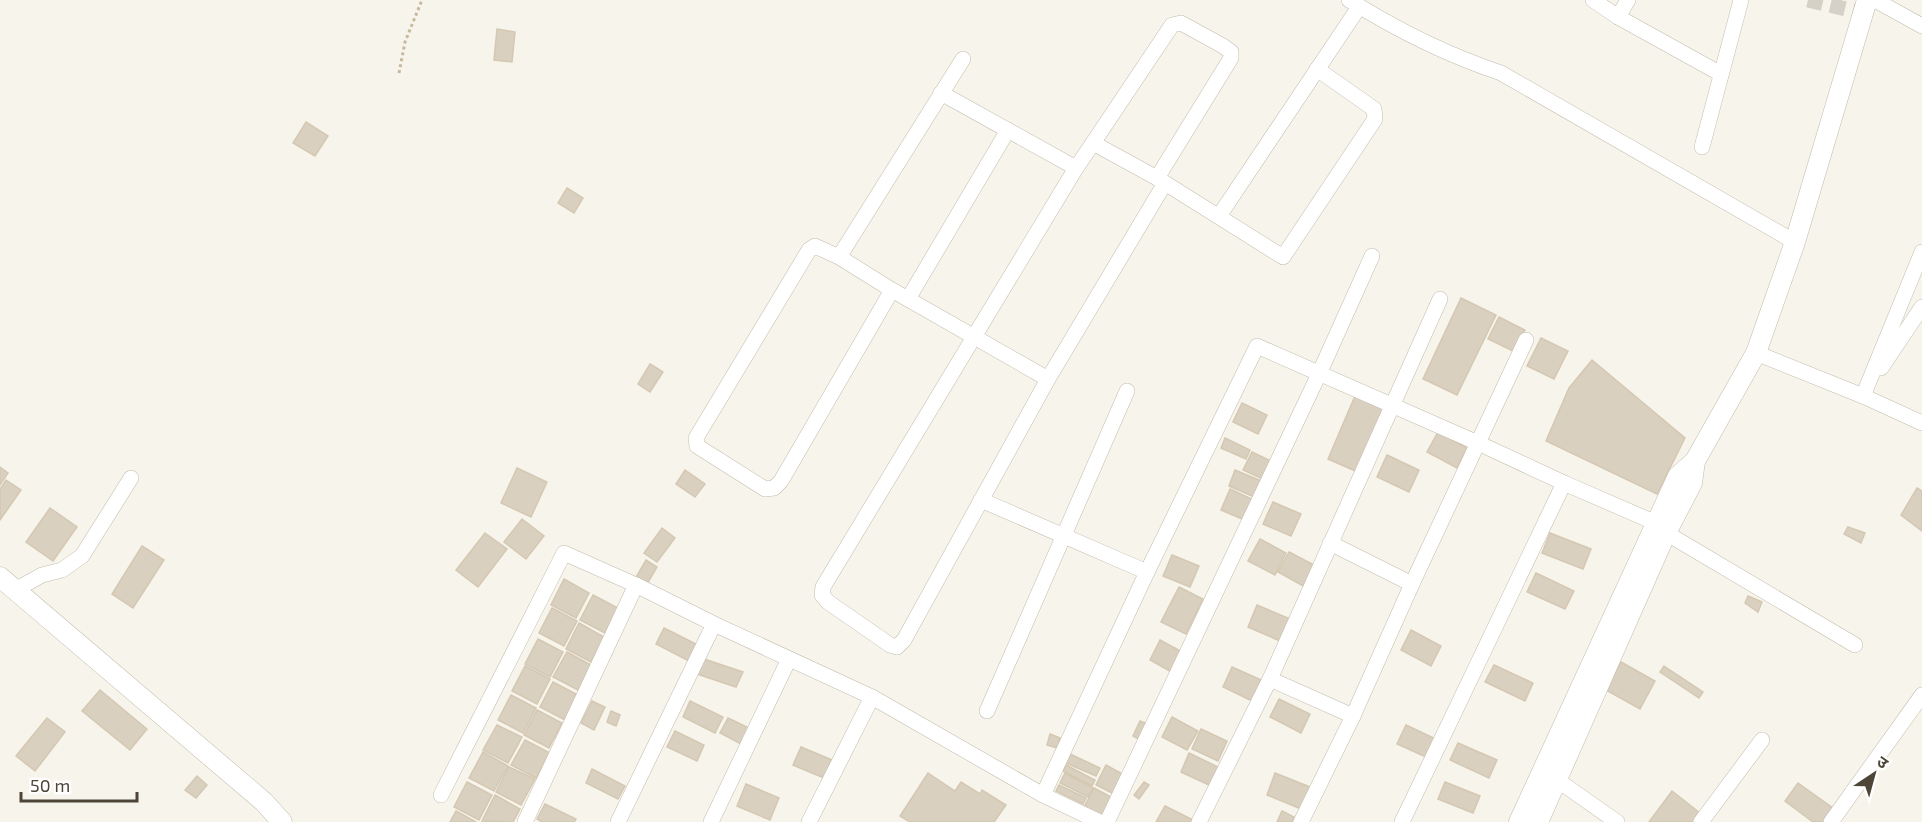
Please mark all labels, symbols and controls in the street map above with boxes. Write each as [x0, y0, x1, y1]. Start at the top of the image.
north arrow [1844, 744, 1904, 804]
text: उ [1874, 751, 1893, 772]
scale bar [21, 765, 136, 803]
text: 50 m [30, 774, 70, 796]

